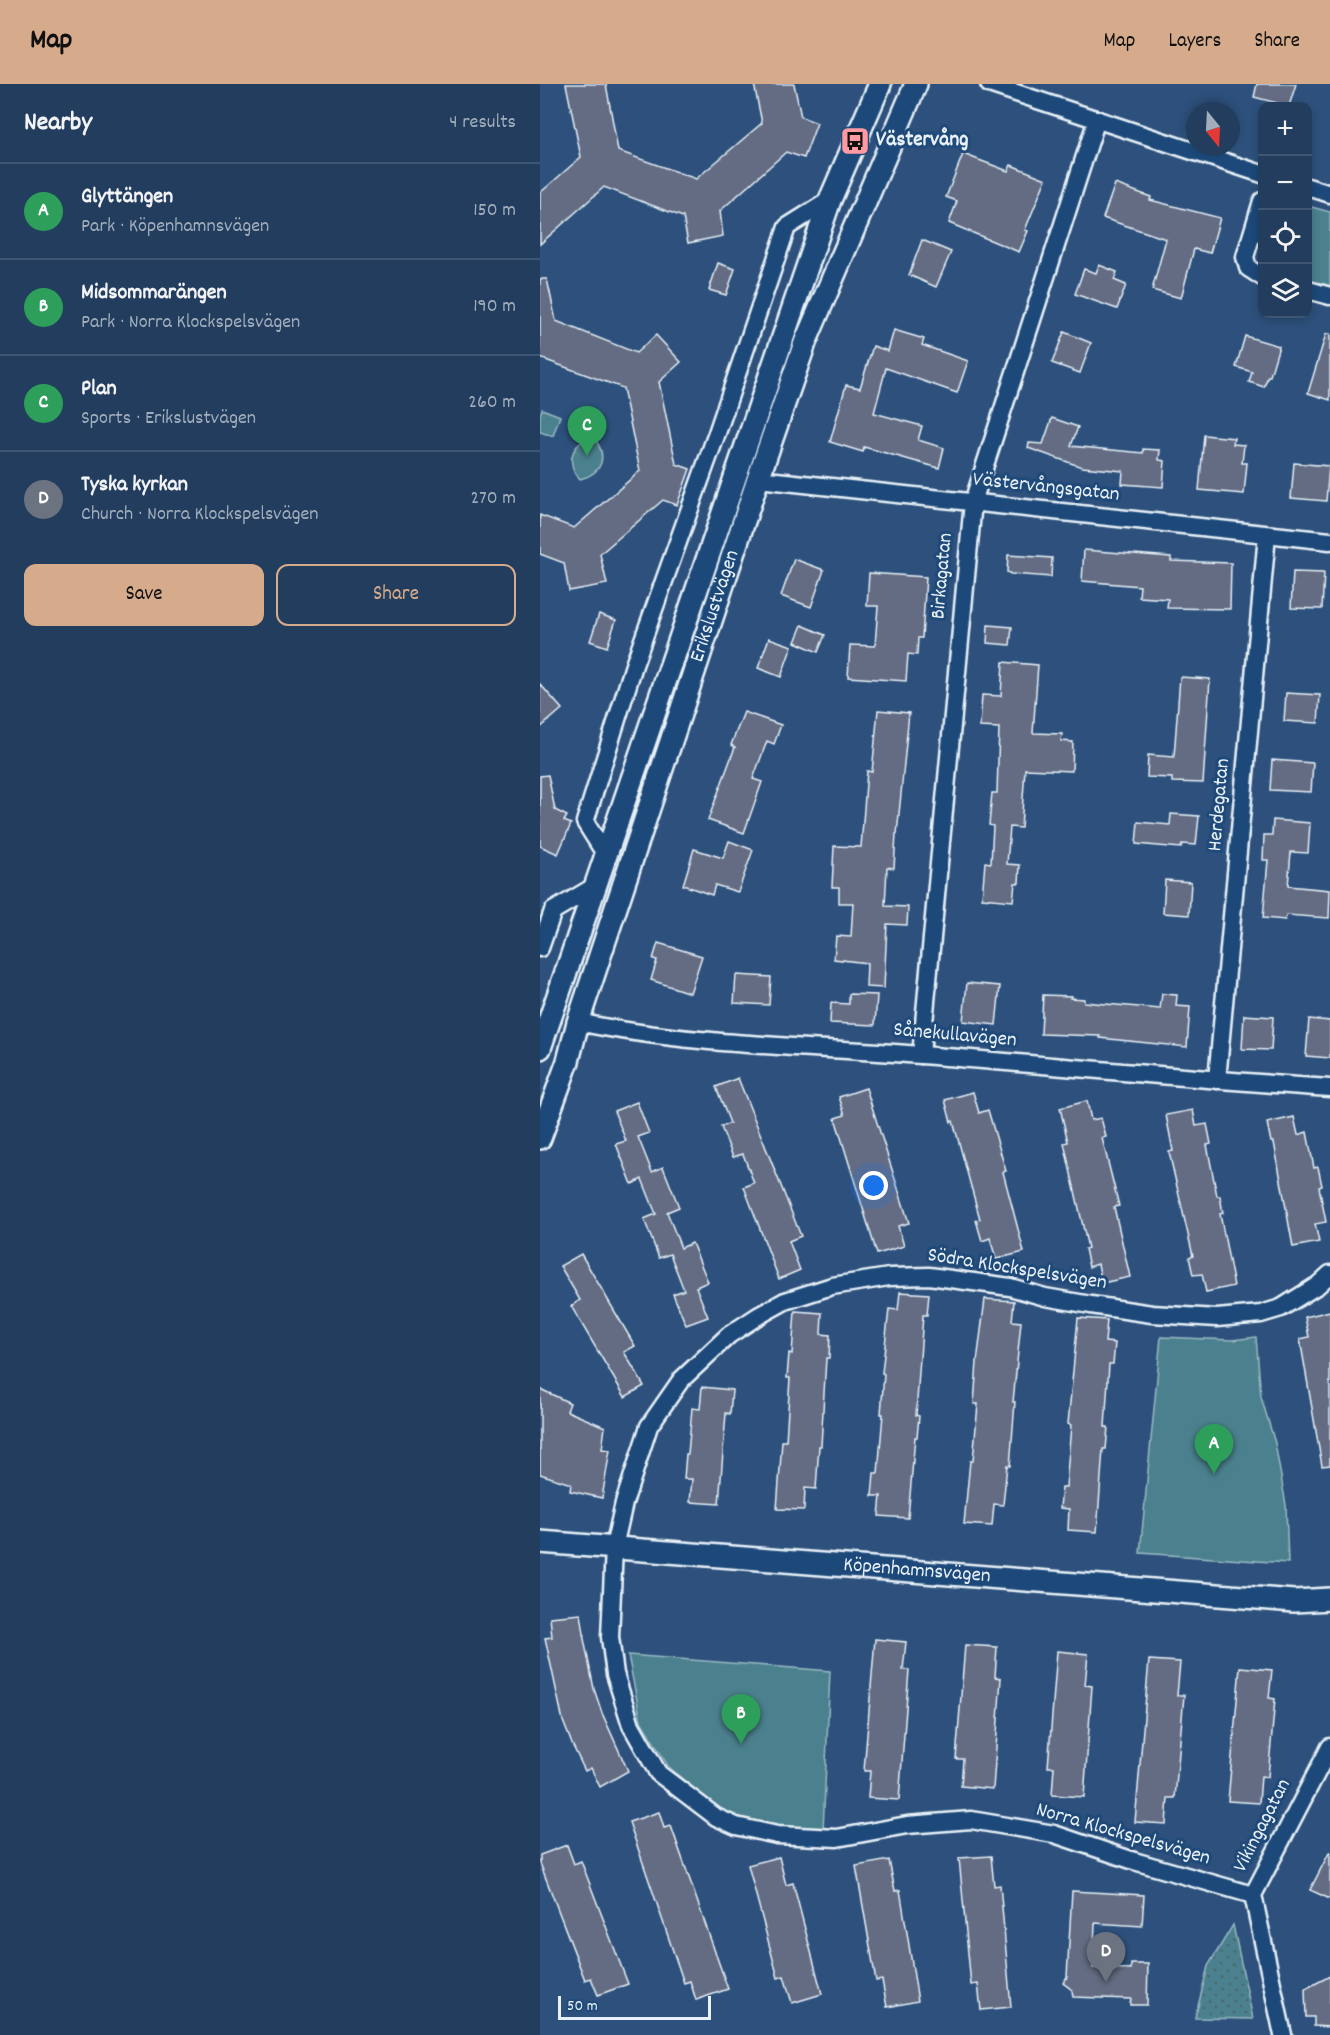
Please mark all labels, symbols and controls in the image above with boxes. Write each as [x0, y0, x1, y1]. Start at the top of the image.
text: Map [30, 22, 72, 62]
text: Map [1104, 27, 1135, 57]
text: Layers [1168, 27, 1221, 57]
text: Share [1254, 27, 1300, 57]
north arrow [1186, 102, 1240, 156]
map controls [1258, 102, 1312, 318]
button: + [1258, 102, 1312, 156]
text: Nearby [24, 105, 92, 142]
text: 4 results [449, 109, 516, 137]
bus stop icon: Västervång [839, 125, 871, 157]
place label: Västervång [876, 126, 968, 156]
button: − [1258, 156, 1312, 210]
text: Glyttängen [81, 182, 173, 213]
text: A [38, 197, 49, 225]
text: 150 m [473, 197, 516, 225]
button: locate [1258, 210, 1312, 264]
text: Park · Köpenhamnsvägen [81, 213, 269, 241]
button: layers [1258, 264, 1312, 318]
text: Midsommarängen [81, 278, 227, 309]
text: B [39, 293, 48, 321]
text: 190 m [473, 293, 516, 321]
text: Park · Norra Klockspelsvägen [81, 309, 300, 337]
text: Plan [81, 374, 117, 405]
text: C [39, 389, 48, 417]
text: 260 m [468, 389, 516, 417]
text: Sports · Erikslustvägen [81, 405, 256, 433]
pin: C [568, 406, 606, 456]
street label: Västervångsgatan [971, 465, 1121, 511]
text: Tyska kyrkan [81, 470, 188, 501]
text: D [38, 485, 49, 513]
text: 270 m [470, 485, 516, 513]
text: Church · Norra Klockspelsvägen [81, 501, 318, 529]
street label: Birkagatan [924, 532, 962, 620]
street label: Erikslustvägen [683, 546, 748, 667]
button: Save [24, 564, 264, 626]
button: Share [276, 564, 516, 626]
street label: Herdegatan [1201, 757, 1239, 853]
street label: Sånekullavägen [892, 1016, 1018, 1056]
your location [859, 1171, 888, 1200]
street label: Södra Klockspelsvägen [925, 1241, 1109, 1299]
pin: A [1194, 1424, 1234, 1474]
street label: Köpenhamnsvägen [842, 1551, 992, 1592]
pin: B [722, 1694, 760, 1744]
street label: Vikingagatan [1227, 1774, 1299, 1878]
street label: Norra Klockspelsvägen [1032, 1796, 1214, 1874]
pin: D [1086, 1932, 1126, 1982]
scale bar [558, 1993, 711, 2020]
text: 50 m [567, 1995, 598, 2018]

